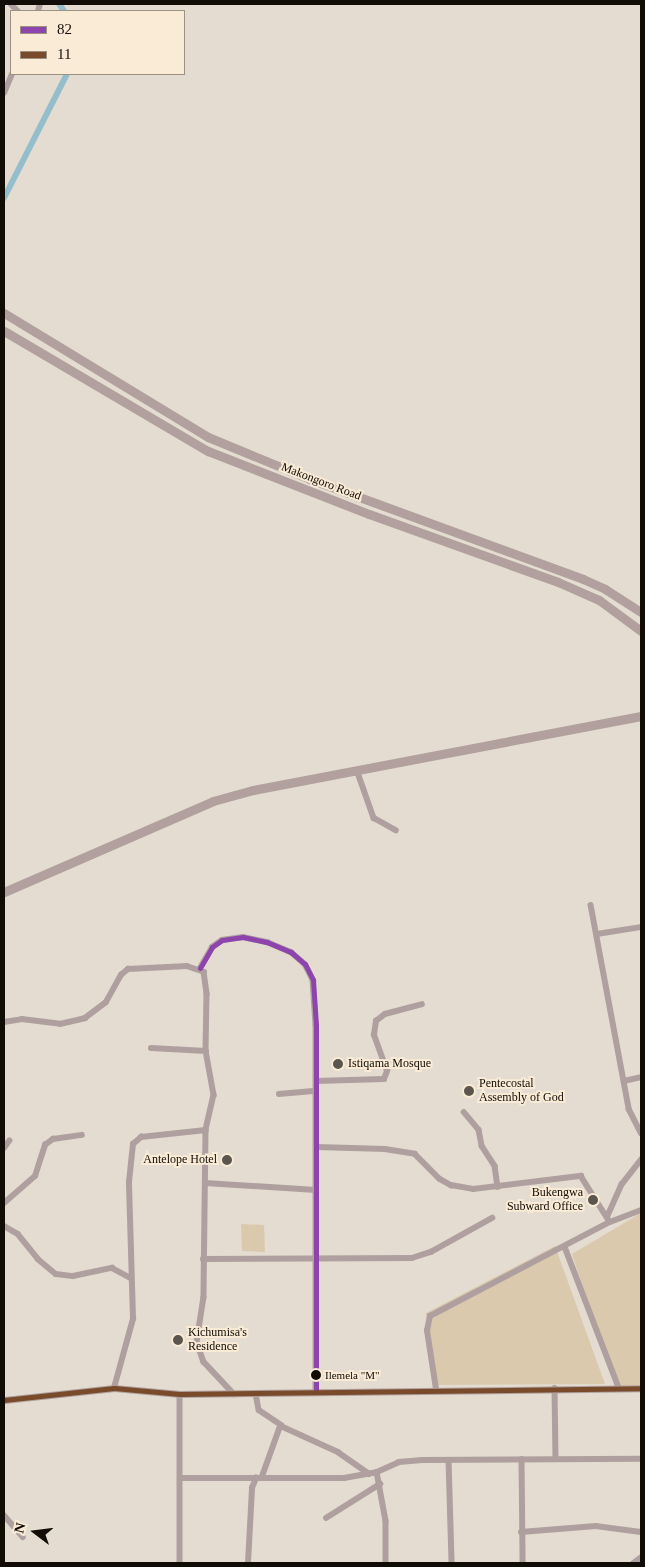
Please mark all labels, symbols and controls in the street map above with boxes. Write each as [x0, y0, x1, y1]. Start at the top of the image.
legend [10, 10, 185, 75]
text: 82 [57, 21, 72, 37]
text: 11 [57, 46, 71, 62]
street label: Makongoro Road [279, 460, 363, 504]
place label: Istiqama Mosque [348, 1057, 431, 1071]
marker: Istiqama Mosque [332, 1058, 344, 1070]
place label: Pentecostal Assembly of God [479, 1077, 564, 1105]
marker: Pentecostal Assembly of God [463, 1085, 475, 1097]
place label: Antelope Hotel [143, 1153, 217, 1167]
marker: Antelope Hotel [221, 1154, 233, 1166]
place label: Bukengwa Subward Office [507, 1186, 583, 1214]
marker: Bukengwa Subward Office [587, 1194, 599, 1206]
place label: Kichumisa's Residence [188, 1326, 247, 1354]
marker: Kichumisa's Residence [172, 1334, 184, 1346]
place label: Ilemela "M" [325, 1368, 379, 1382]
marker: Ilemela "M" [311, 1370, 321, 1380]
north arrow [10, 1507, 60, 1557]
text: N [11, 1521, 29, 1535]

